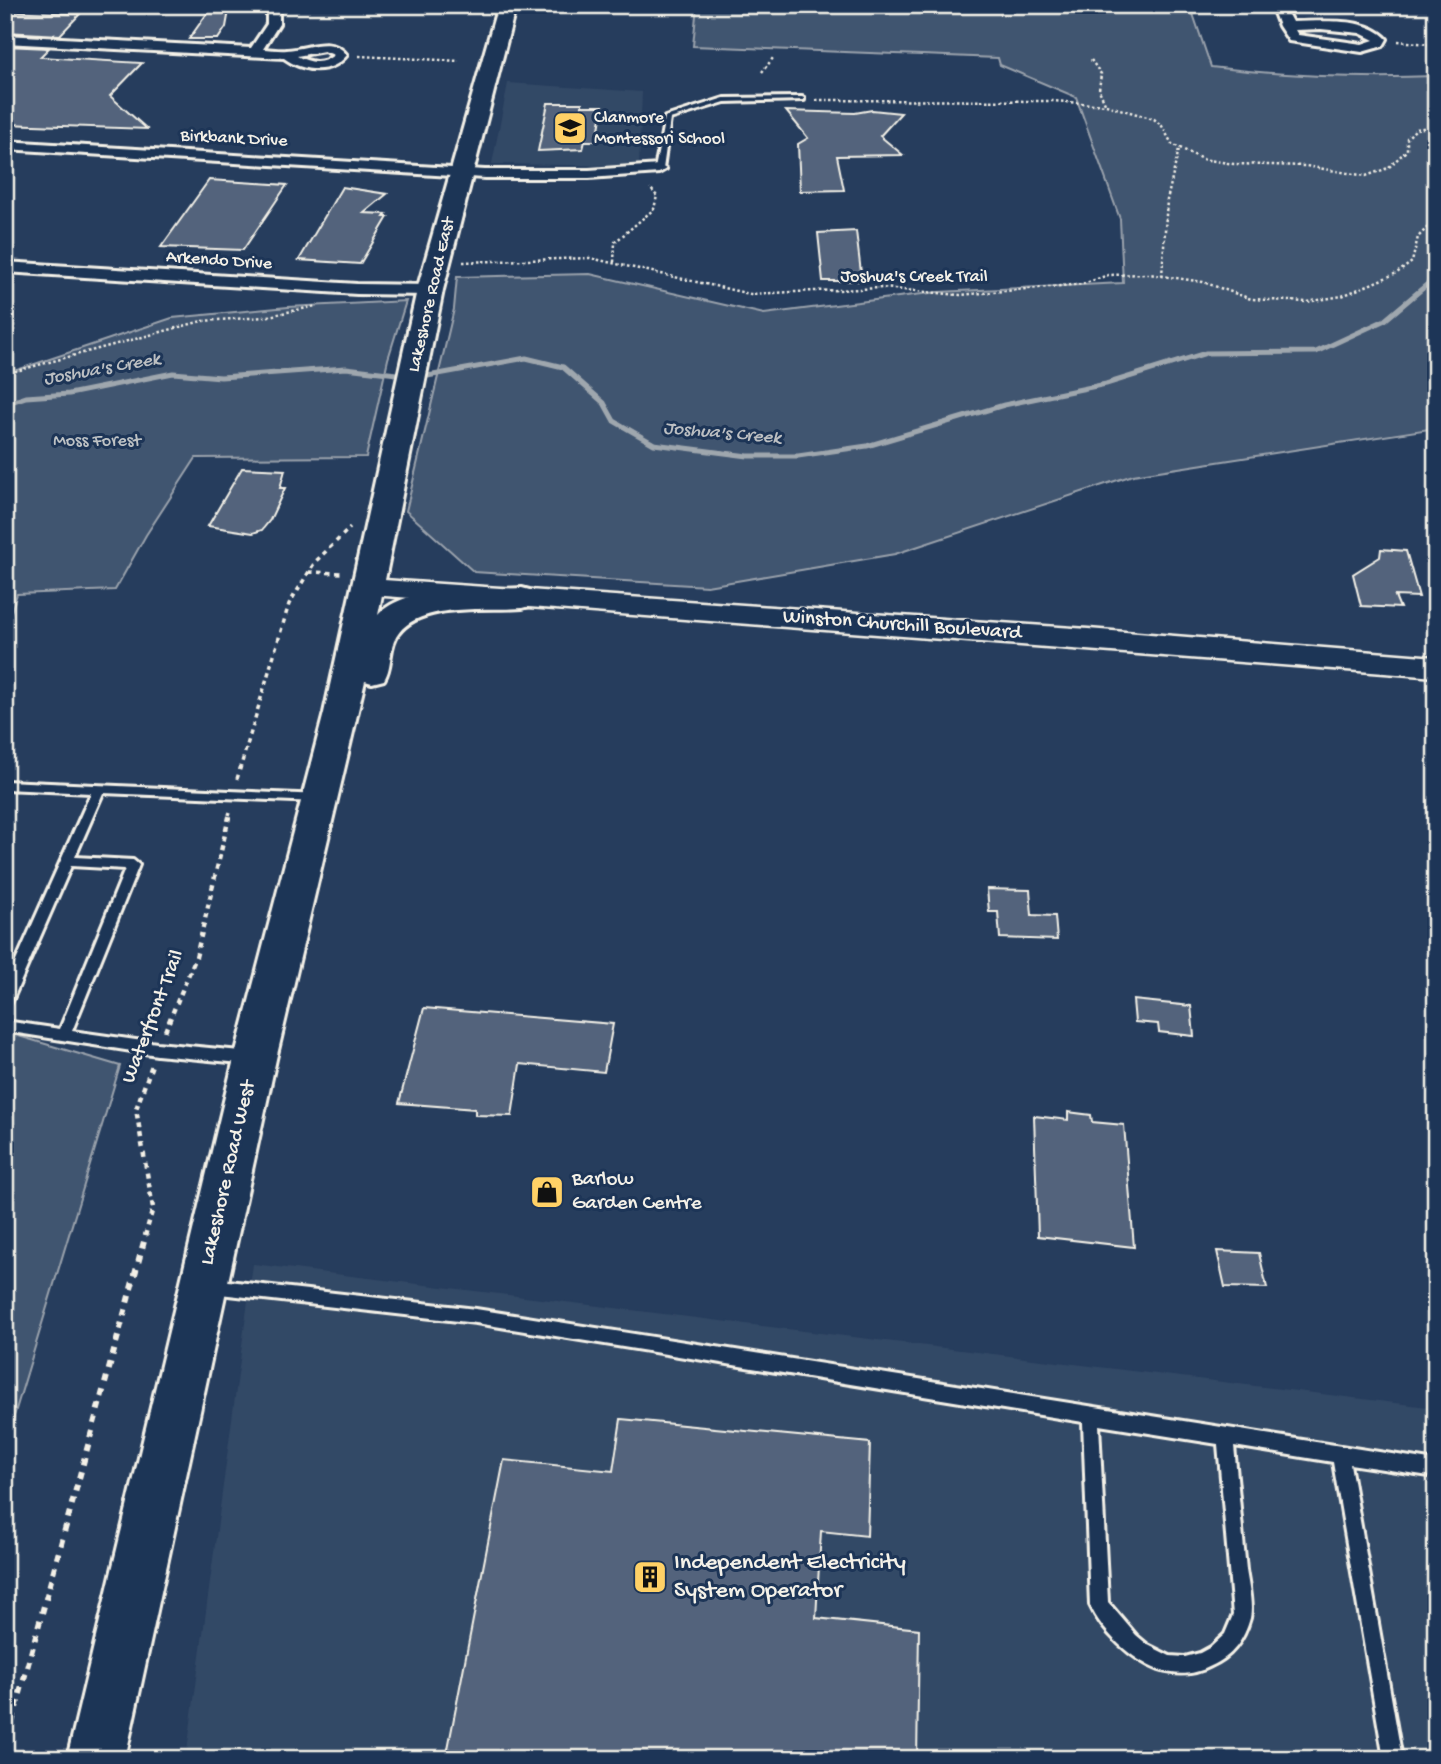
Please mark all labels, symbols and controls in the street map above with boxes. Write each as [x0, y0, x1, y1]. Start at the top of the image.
place label: Clanmore Montessori School [594, 108, 725, 150]
school or university icon: Clanmore Montessori School [551, 109, 589, 147]
street label: Birkbank Drive [179, 126, 289, 152]
street label: Lakeshore Road East [404, 214, 460, 374]
street label: Arkendo Drive [165, 247, 273, 275]
street label: Joshua's Creek Trail [840, 267, 988, 288]
water label: Joshua's Creek [42, 348, 164, 392]
water label: Joshua's Creek [662, 417, 783, 451]
park label: Moss Forest [53, 431, 142, 452]
street label: Winston Churchill Boulevard [782, 605, 1024, 647]
street label: Waterfront Trail [117, 947, 191, 1087]
street label: Lakeshore Road West [196, 1076, 263, 1268]
place label: Barlow Garden Centre [571, 1168, 703, 1217]
shop icon: Barlow Garden Centre [528, 1173, 566, 1211]
place label: Independent Electricity System Operator [674, 1549, 906, 1606]
building icon: Independent Electricity System Operator [631, 1558, 669, 1596]

